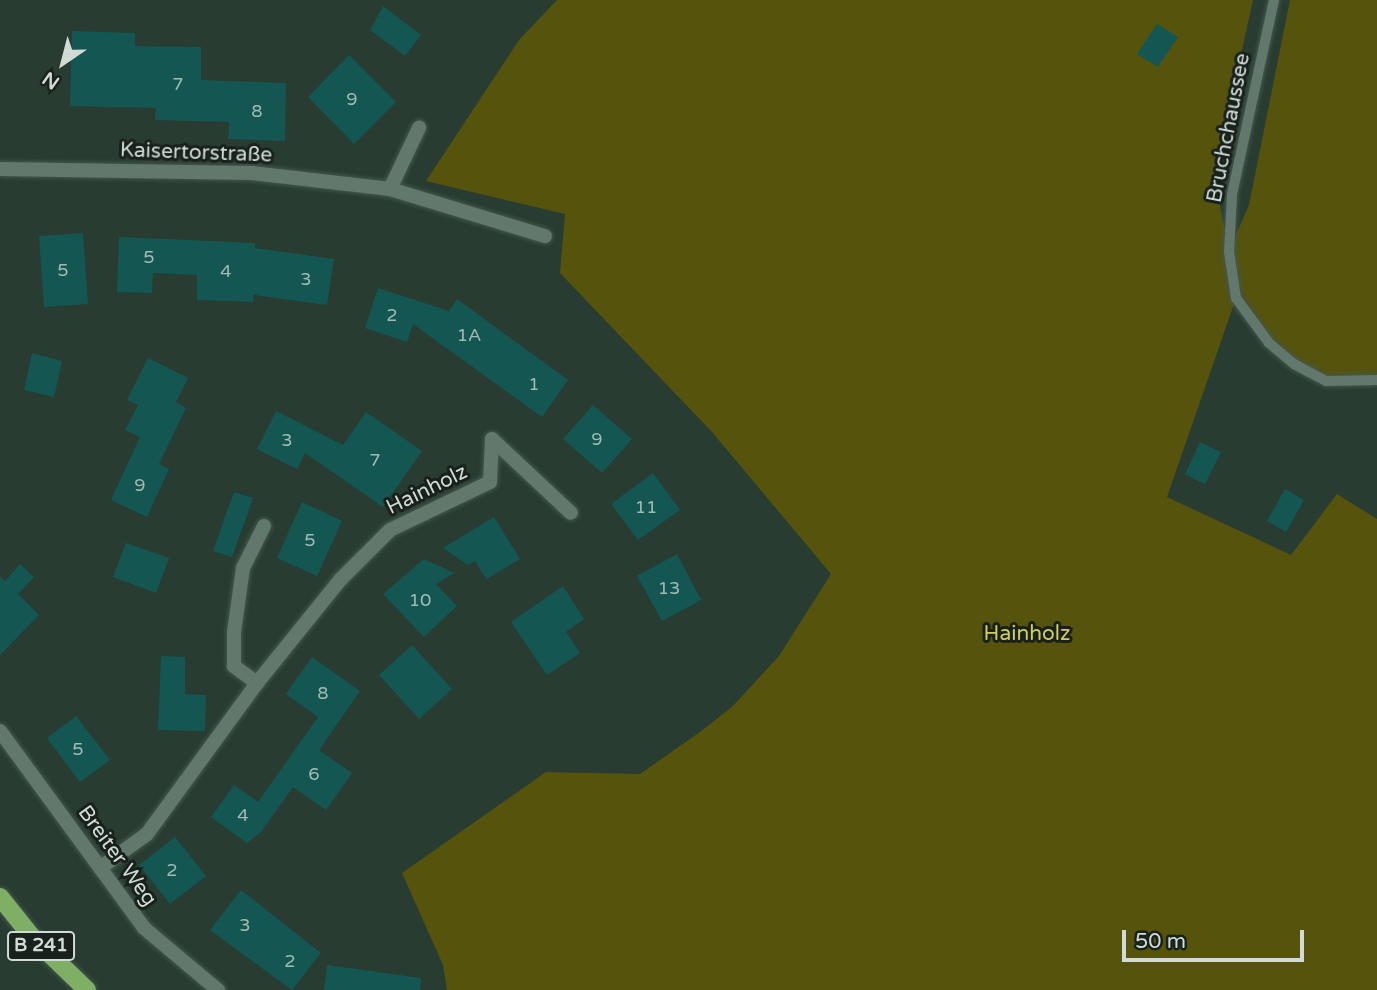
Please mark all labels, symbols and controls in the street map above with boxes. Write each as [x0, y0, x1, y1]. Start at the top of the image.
north arrow [28, 28, 98, 98]
street label: Bruchchaussee [1202, 51, 1256, 205]
text: N [38, 67, 64, 94]
house number: 7 [172, 73, 184, 95]
house number: 9 [346, 88, 358, 110]
house number: 8 [251, 100, 263, 122]
street label: Kaisertorstraße [119, 138, 273, 168]
house number: 5 [143, 246, 155, 268]
house number: 5 [57, 259, 69, 281]
house number: 4 [220, 260, 232, 282]
house number: 3 [300, 268, 312, 290]
house number: 2 [386, 304, 398, 326]
house number: 1A [457, 324, 481, 346]
house number: 1 [528, 373, 540, 395]
house number: 9 [591, 428, 603, 450]
house number: 3 [281, 429, 293, 451]
house number: 7 [369, 449, 381, 471]
street label: Hainholz [382, 460, 472, 520]
house number: 9 [134, 474, 146, 496]
house number: 11 [635, 496, 657, 518]
house number: 5 [304, 529, 316, 551]
house number: 13 [658, 577, 680, 599]
house number: 10 [409, 589, 431, 611]
park label: Hainholz [984, 621, 1070, 647]
house number: 8 [317, 682, 329, 704]
house number: 5 [72, 738, 84, 760]
house number: 6 [308, 763, 320, 785]
street label: Breiter Weg [72, 801, 162, 911]
house number: 4 [237, 804, 249, 826]
house number: 2 [166, 859, 178, 881]
house number: 3 [239, 914, 251, 936]
scale bar [1125, 916, 1307, 960]
text: 50 m [1135, 929, 1186, 954]
road number: B 241 [6, 930, 76, 962]
house number: 2 [284, 950, 296, 972]

